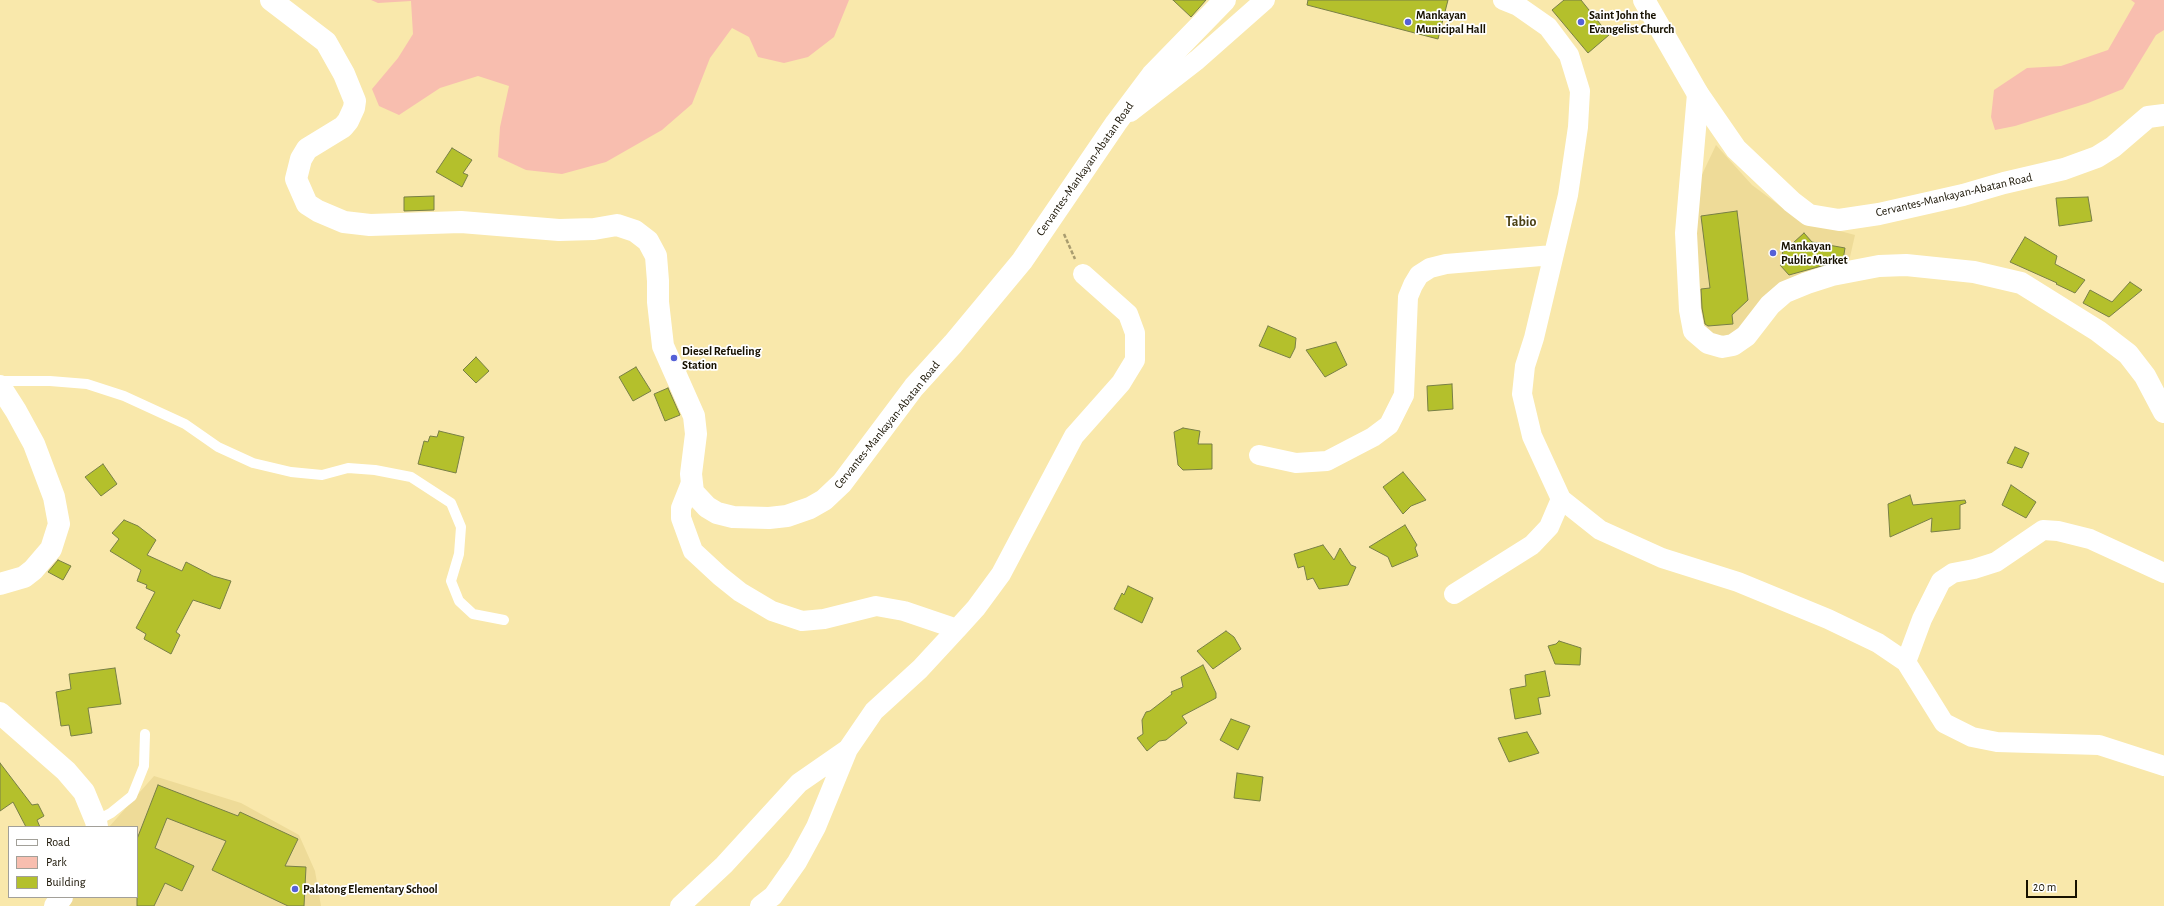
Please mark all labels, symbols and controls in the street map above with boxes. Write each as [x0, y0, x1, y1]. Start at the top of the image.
place label: Mankayan Municipal Hall [1416, 8, 1486, 36]
place label: Saint John the Evangelist Church [1589, 8, 1674, 36]
marker: Mankayan Municipal Hall [1403, 17, 1413, 27]
marker: Saint John the Evangelist Church [1576, 17, 1586, 27]
street label: Cervantes-Mankayan-Abatan Road [1033, 99, 1137, 239]
street label: Cervantes-Mankayan-Abatan Road [1874, 170, 2034, 220]
district label: Tabio [1506, 214, 1536, 230]
place label: Mankayan Public Market [1781, 239, 1847, 267]
marker: Mankayan Public Market [1768, 248, 1778, 258]
place label: Diesel Refueling Station [682, 344, 761, 372]
marker: Diesel Refueling Station [669, 353, 679, 363]
street label: Cervantes-Mankayan-Abatan Road [831, 358, 943, 492]
legend [8, 826, 138, 898]
text: Road [46, 836, 70, 848]
text: Park [46, 856, 67, 868]
scale bar [2028, 872, 2079, 898]
text: Building [46, 876, 86, 888]
text: 20 m [2033, 881, 2056, 893]
place label: Palatong Elementary School [303, 882, 438, 896]
marker: Palatong Elementary School [290, 884, 300, 894]

